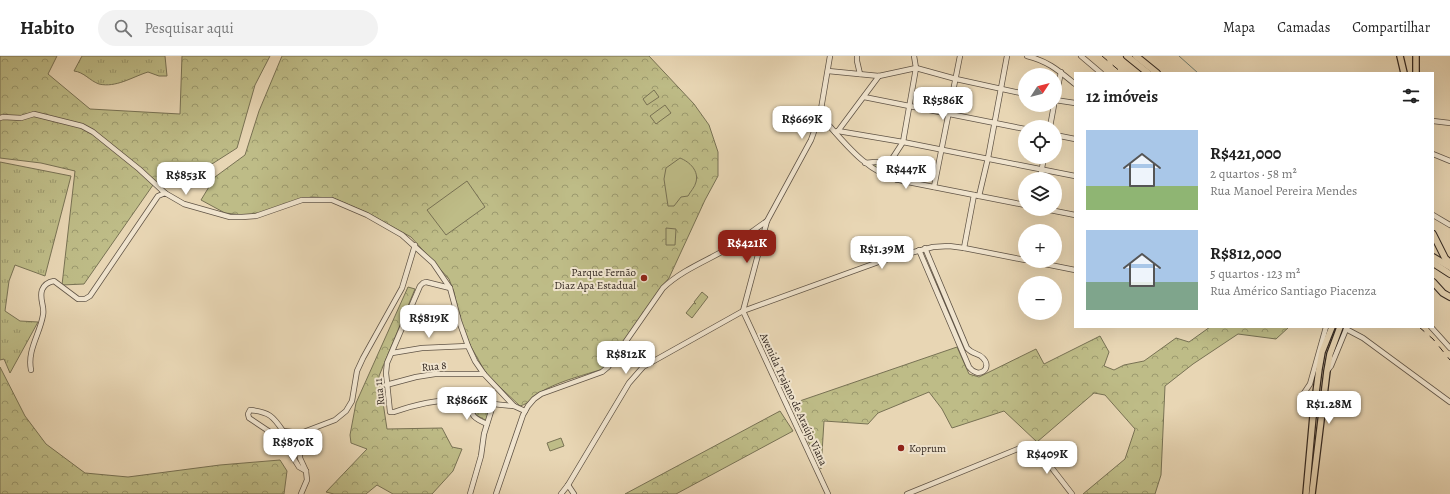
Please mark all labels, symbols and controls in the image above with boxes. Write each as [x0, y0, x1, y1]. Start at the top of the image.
search box [98, 10, 378, 46]
text: Habito [20, 15, 74, 41]
icon: search [112, 17, 134, 39]
text: Pesquisar aqui [144, 18, 234, 38]
text: Mapa [1223, 18, 1255, 37]
text: Camadas [1277, 18, 1330, 37]
text: Compartilhar [1352, 18, 1430, 37]
north arrow [1018, 68, 1062, 112]
map controls [1018, 68, 1062, 320]
text: 12 imóveis [1086, 85, 1158, 108]
icon: filters [1400, 85, 1422, 107]
pin: R$586K [910, 87, 976, 121]
text: R$586K [923, 91, 963, 108]
pin: R$669K [769, 106, 835, 140]
text: R$669K [781, 110, 823, 127]
button: locate [1018, 120, 1062, 164]
text: R$421,000 [1210, 142, 1281, 165]
icon: home [1118, 146, 1166, 194]
pin: R$447K [873, 156, 939, 190]
text: R$447K [886, 160, 926, 177]
pin: R$853K [153, 162, 219, 196]
text: 2 quartos · 58 m² [1210, 165, 1297, 182]
text: R$853K [166, 166, 206, 183]
button: layers [1018, 172, 1062, 216]
text: Rua Manoel Pereira Mendes [1210, 182, 1357, 199]
button: + [1018, 224, 1062, 268]
pin: R$421K [714, 230, 780, 264]
text: R$421K [727, 234, 767, 251]
pin: R$1.39M [845, 236, 919, 270]
text: R$1.39M [859, 240, 905, 257]
text: R$812,000 [1210, 242, 1282, 265]
icon: home [1118, 246, 1166, 294]
place label: Parque Fernão Diaz Apa Estadual [554, 265, 637, 293]
text: 5 quartos · 123 m² [1210, 265, 1300, 282]
marker: Parque Fernão Diaz Apa Estadual [639, 273, 649, 283]
button: − [1018, 276, 1062, 320]
text: Rua Américo Santiago Piacenza [1210, 282, 1377, 299]
pin: R$819K [396, 305, 462, 339]
text: R$819K [409, 309, 449, 326]
street label: Avenida Trajano de Araújo Viana [756, 329, 831, 469]
pin: R$812K [593, 341, 659, 375]
text: R$812K [606, 345, 646, 362]
street label: Rua 8 [421, 358, 447, 375]
street label: Rua 11 [371, 377, 388, 406]
pin: R$866K [434, 387, 500, 421]
text: R$866K [446, 391, 488, 408]
pin: R$1.28M [1292, 391, 1366, 425]
text: R$1.28M [1306, 395, 1352, 412]
pin: R$870K [260, 429, 326, 463]
text: R$870K [272, 433, 314, 450]
place label: Koprum [909, 441, 946, 456]
pin: R$409K [1014, 441, 1080, 475]
marker: Koprum [896, 443, 906, 453]
text: R$409K [1026, 445, 1068, 462]

